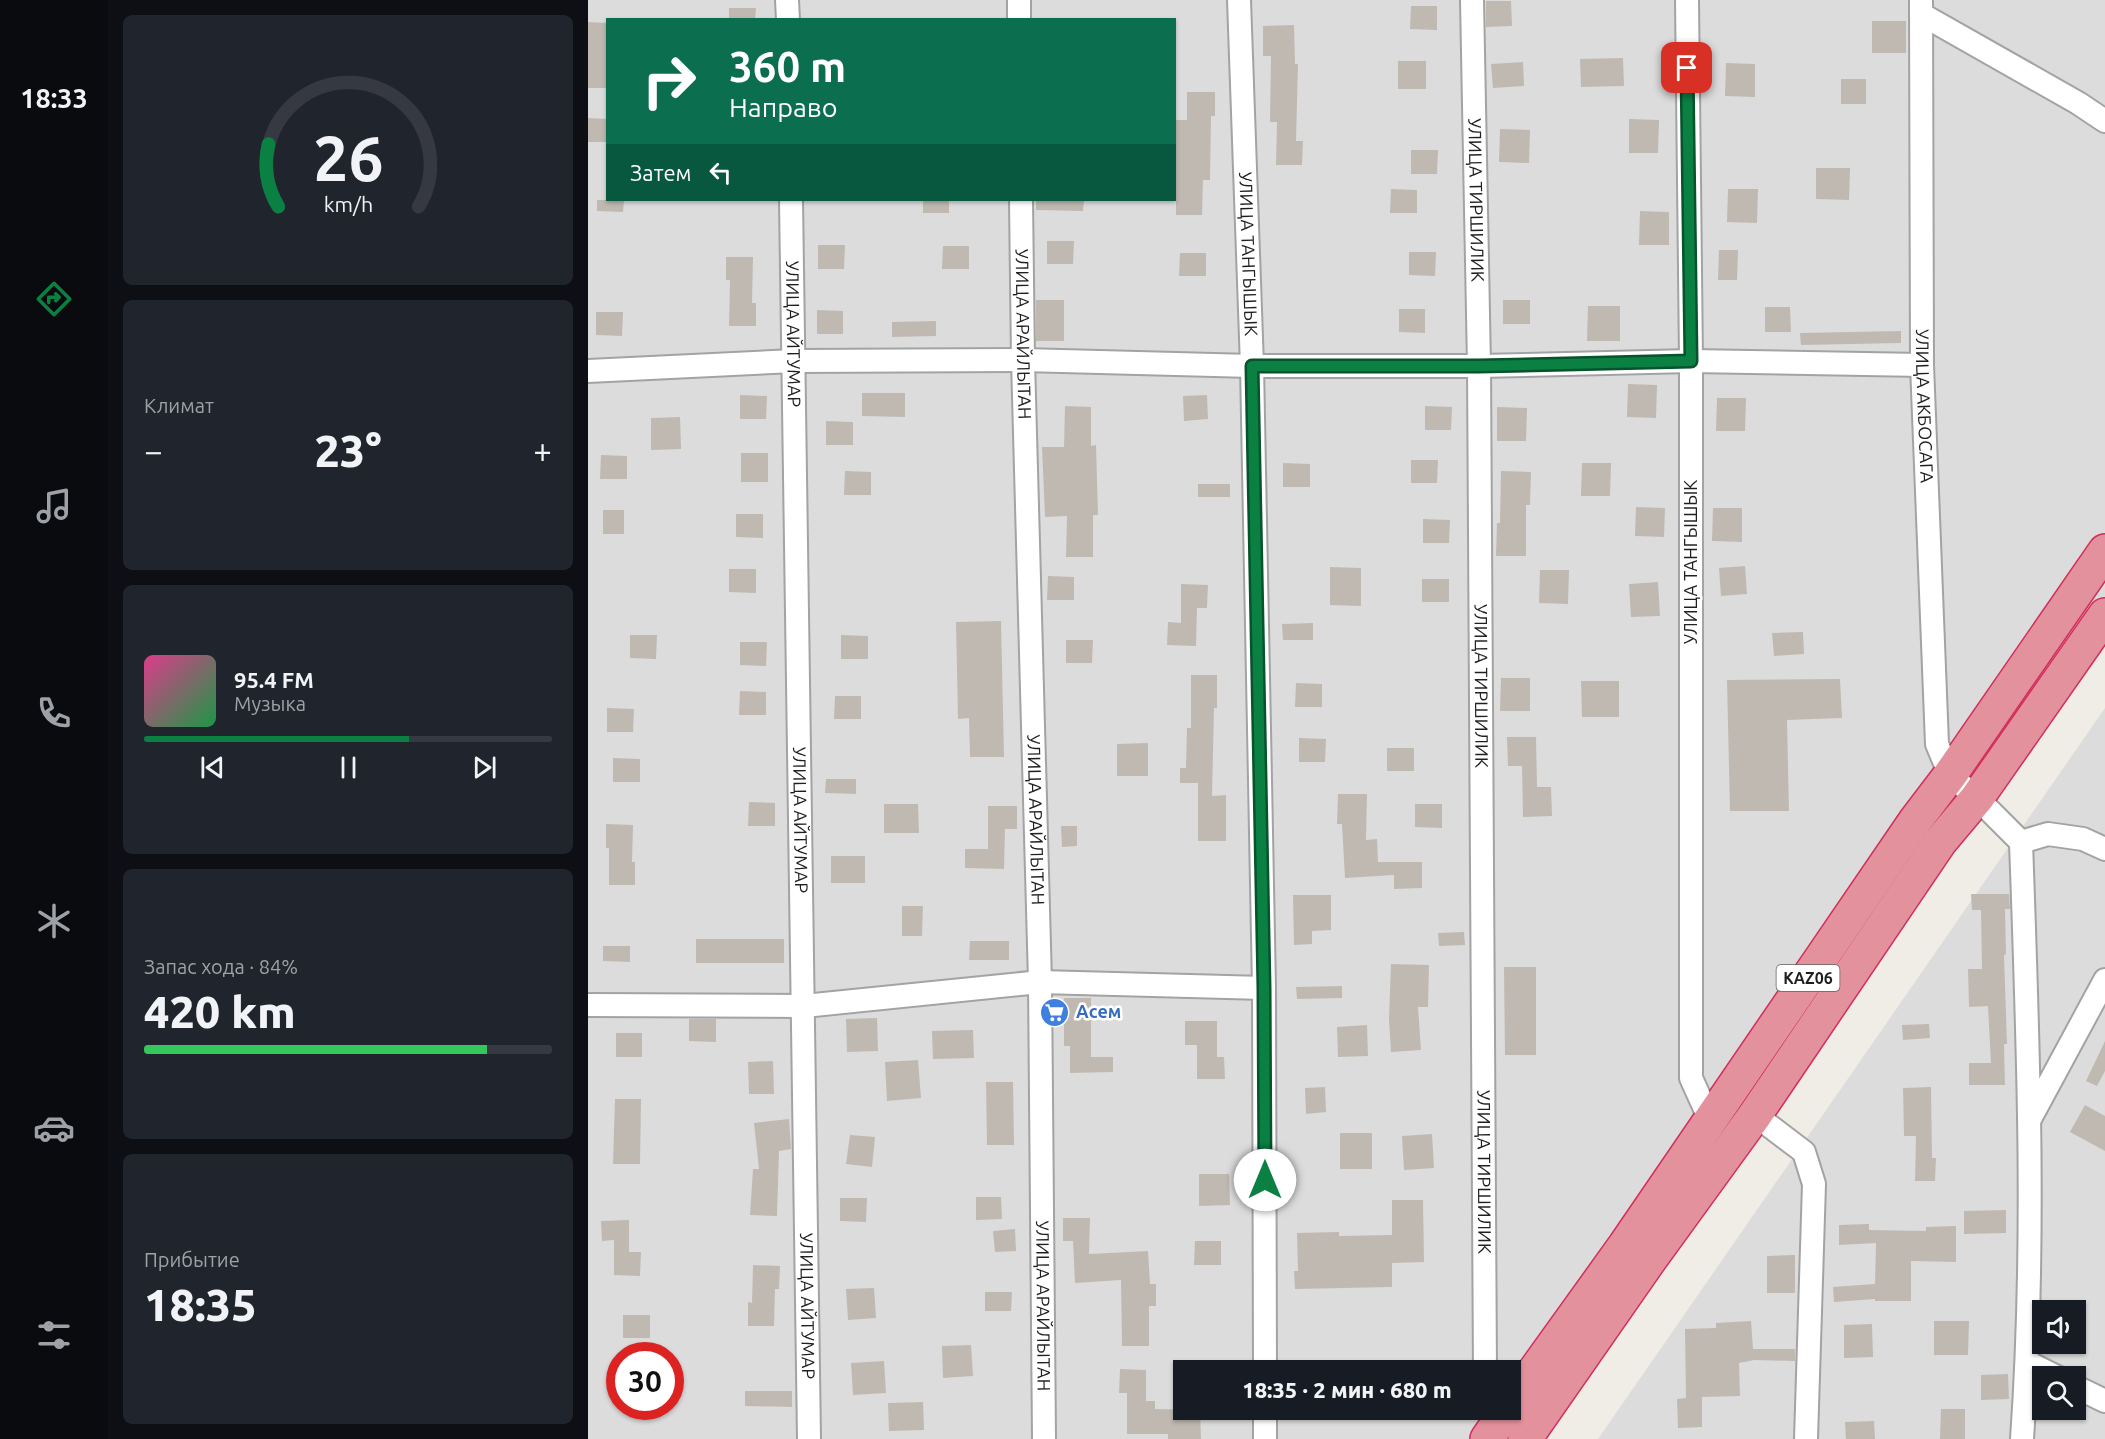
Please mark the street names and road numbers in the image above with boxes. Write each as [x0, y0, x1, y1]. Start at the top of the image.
street label: УЛИЦА ТИРШИЛИК [1465, 118, 1488, 282]
street label: УЛИЦА ТАНГЫШЫК [1236, 171, 1262, 336]
street label: УЛИЦА АРАЙЛЫТАН [1013, 248, 1036, 420]
street label: УЛИЦА АЙТУМАР [783, 260, 805, 408]
street label: УЛИЦА АКБОСАГА [1913, 329, 1938, 484]
street label: УЛИЦА ТАНГЫШЫК [1680, 480, 1700, 644]
street label: УЛИЦА ТИРШИЛИК [1471, 604, 1492, 768]
street label: УЛИЦА АРАЙЛЫТАН [1024, 734, 1049, 905]
street label: УЛИЦА АЙТУМАР [790, 746, 812, 894]
road number: KАZ06 [1776, 965, 1840, 991]
street label: УЛИЦА ТИРШИЛИК [1474, 1090, 1495, 1254]
street label: УЛИЦА АРАЙЛЫТАН [1033, 1220, 1055, 1391]
street label: УЛИЦА АЙТУМАР [797, 1232, 819, 1380]

